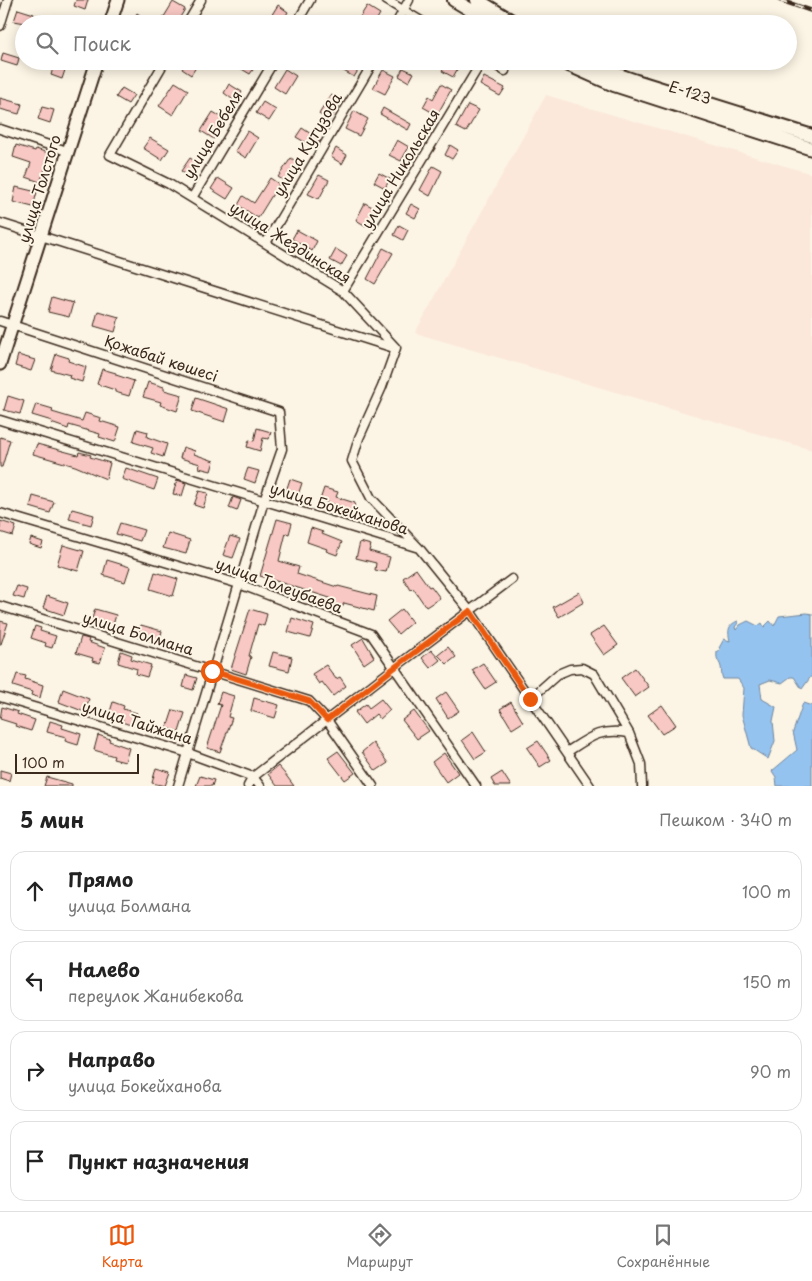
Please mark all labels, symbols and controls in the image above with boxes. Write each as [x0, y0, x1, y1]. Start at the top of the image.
search box [15, 15, 797, 70]
icon: search [33, 29, 61, 57]
text: Поиск [73, 29, 131, 57]
street label: Е-123 [666, 74, 715, 109]
street label: улица Бебеля [176, 86, 247, 183]
street label: улица Кутузова [267, 87, 347, 201]
street label: улица Никольская [355, 104, 445, 233]
street label: улица Толстого [11, 132, 66, 246]
street label: улица Жездинская [225, 195, 356, 288]
street label: Қожабай көшесі [102, 328, 221, 387]
street label: улица Бокейханова [267, 476, 412, 540]
street label: улица Толеубаева [213, 551, 347, 619]
street label: улица Болмана [80, 605, 197, 661]
route start [201, 660, 224, 683]
route end [519, 688, 542, 711]
street label: улица Тайжана [79, 694, 196, 749]
scale bar [15, 751, 139, 774]
text: 100 m [22, 752, 65, 773]
text: 5 мин [20, 803, 84, 835]
text: Пешком · 340 m [659, 807, 792, 831]
text: Прямо [68, 865, 133, 893]
icon: ahead [21, 877, 49, 905]
text: 100 m [742, 879, 791, 903]
text: улица Болмана [68, 893, 191, 917]
text: Налево [68, 955, 140, 983]
icon: left [21, 967, 49, 995]
text: 150 m [743, 969, 791, 993]
text: переулок Жанибекова [68, 983, 243, 1007]
text: Направо [68, 1045, 155, 1073]
icon: right [21, 1057, 49, 1085]
text: 90 m [750, 1059, 791, 1083]
text: улица Бокейханова [68, 1073, 221, 1097]
icon: arrive [21, 1147, 49, 1175]
text: Пункт назначения [68, 1147, 249, 1175]
tab: Карта [102, 1221, 143, 1272]
tab: Маршрут [347, 1221, 413, 1272]
tab: Сохранённые [617, 1221, 710, 1272]

